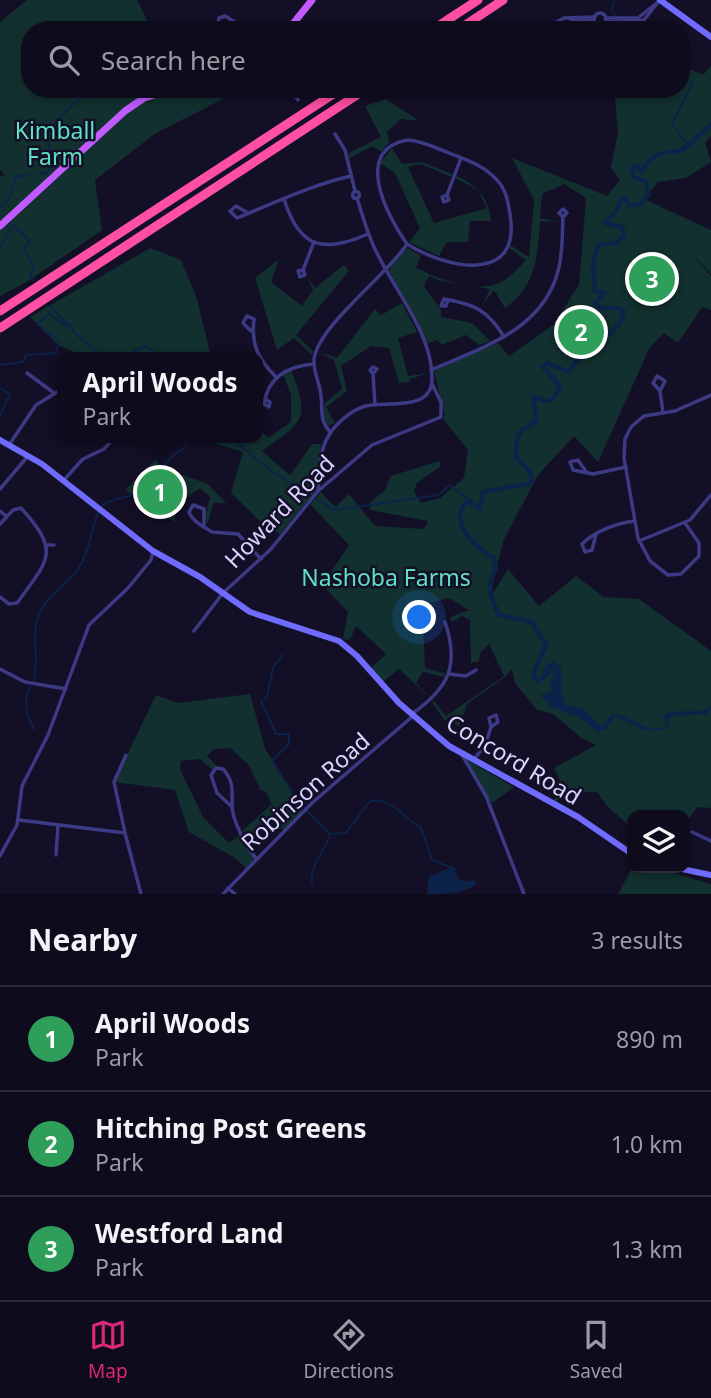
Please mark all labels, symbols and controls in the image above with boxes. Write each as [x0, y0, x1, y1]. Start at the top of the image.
search box [21, 21, 690, 98]
icon: search [45, 41, 83, 79]
text: Search here [101, 42, 246, 78]
park label: Kimball Farm [15, 114, 95, 172]
pin: 3 [629, 253, 675, 305]
pin: 2 [558, 306, 604, 358]
popup [57, 352, 263, 443]
text: April Woods [83, 364, 237, 400]
text: Park [83, 400, 131, 432]
street label: Howard Road [217, 447, 341, 575]
pin: 1 [137, 466, 183, 518]
park label: Nashoba Farms [301, 561, 471, 593]
your location [402, 600, 436, 634]
street label: Concord Road [441, 706, 587, 812]
street label: Robinson Road [234, 725, 376, 857]
map controls [627, 810, 690, 873]
button: layers [627, 810, 690, 873]
text: Nearby [28, 919, 137, 960]
text: 3 results [591, 924, 683, 956]
text: April Woods [95, 1005, 250, 1041]
text: 1 [44, 1023, 58, 1055]
text: 890 m [616, 1023, 683, 1055]
text: Park [95, 1041, 144, 1073]
text: Hitching Post Greens [95, 1110, 367, 1146]
text: 2 [44, 1128, 58, 1160]
text: 1.0 km [611, 1128, 683, 1160]
text: Park [95, 1146, 144, 1178]
text: Westford Land [95, 1215, 284, 1251]
text: 3 [44, 1233, 58, 1265]
text: 1.3 km [611, 1233, 683, 1265]
text: Park [95, 1251, 144, 1283]
tab: Map [88, 1316, 128, 1384]
tab: Directions [304, 1316, 394, 1384]
tab: Saved [570, 1316, 623, 1384]

